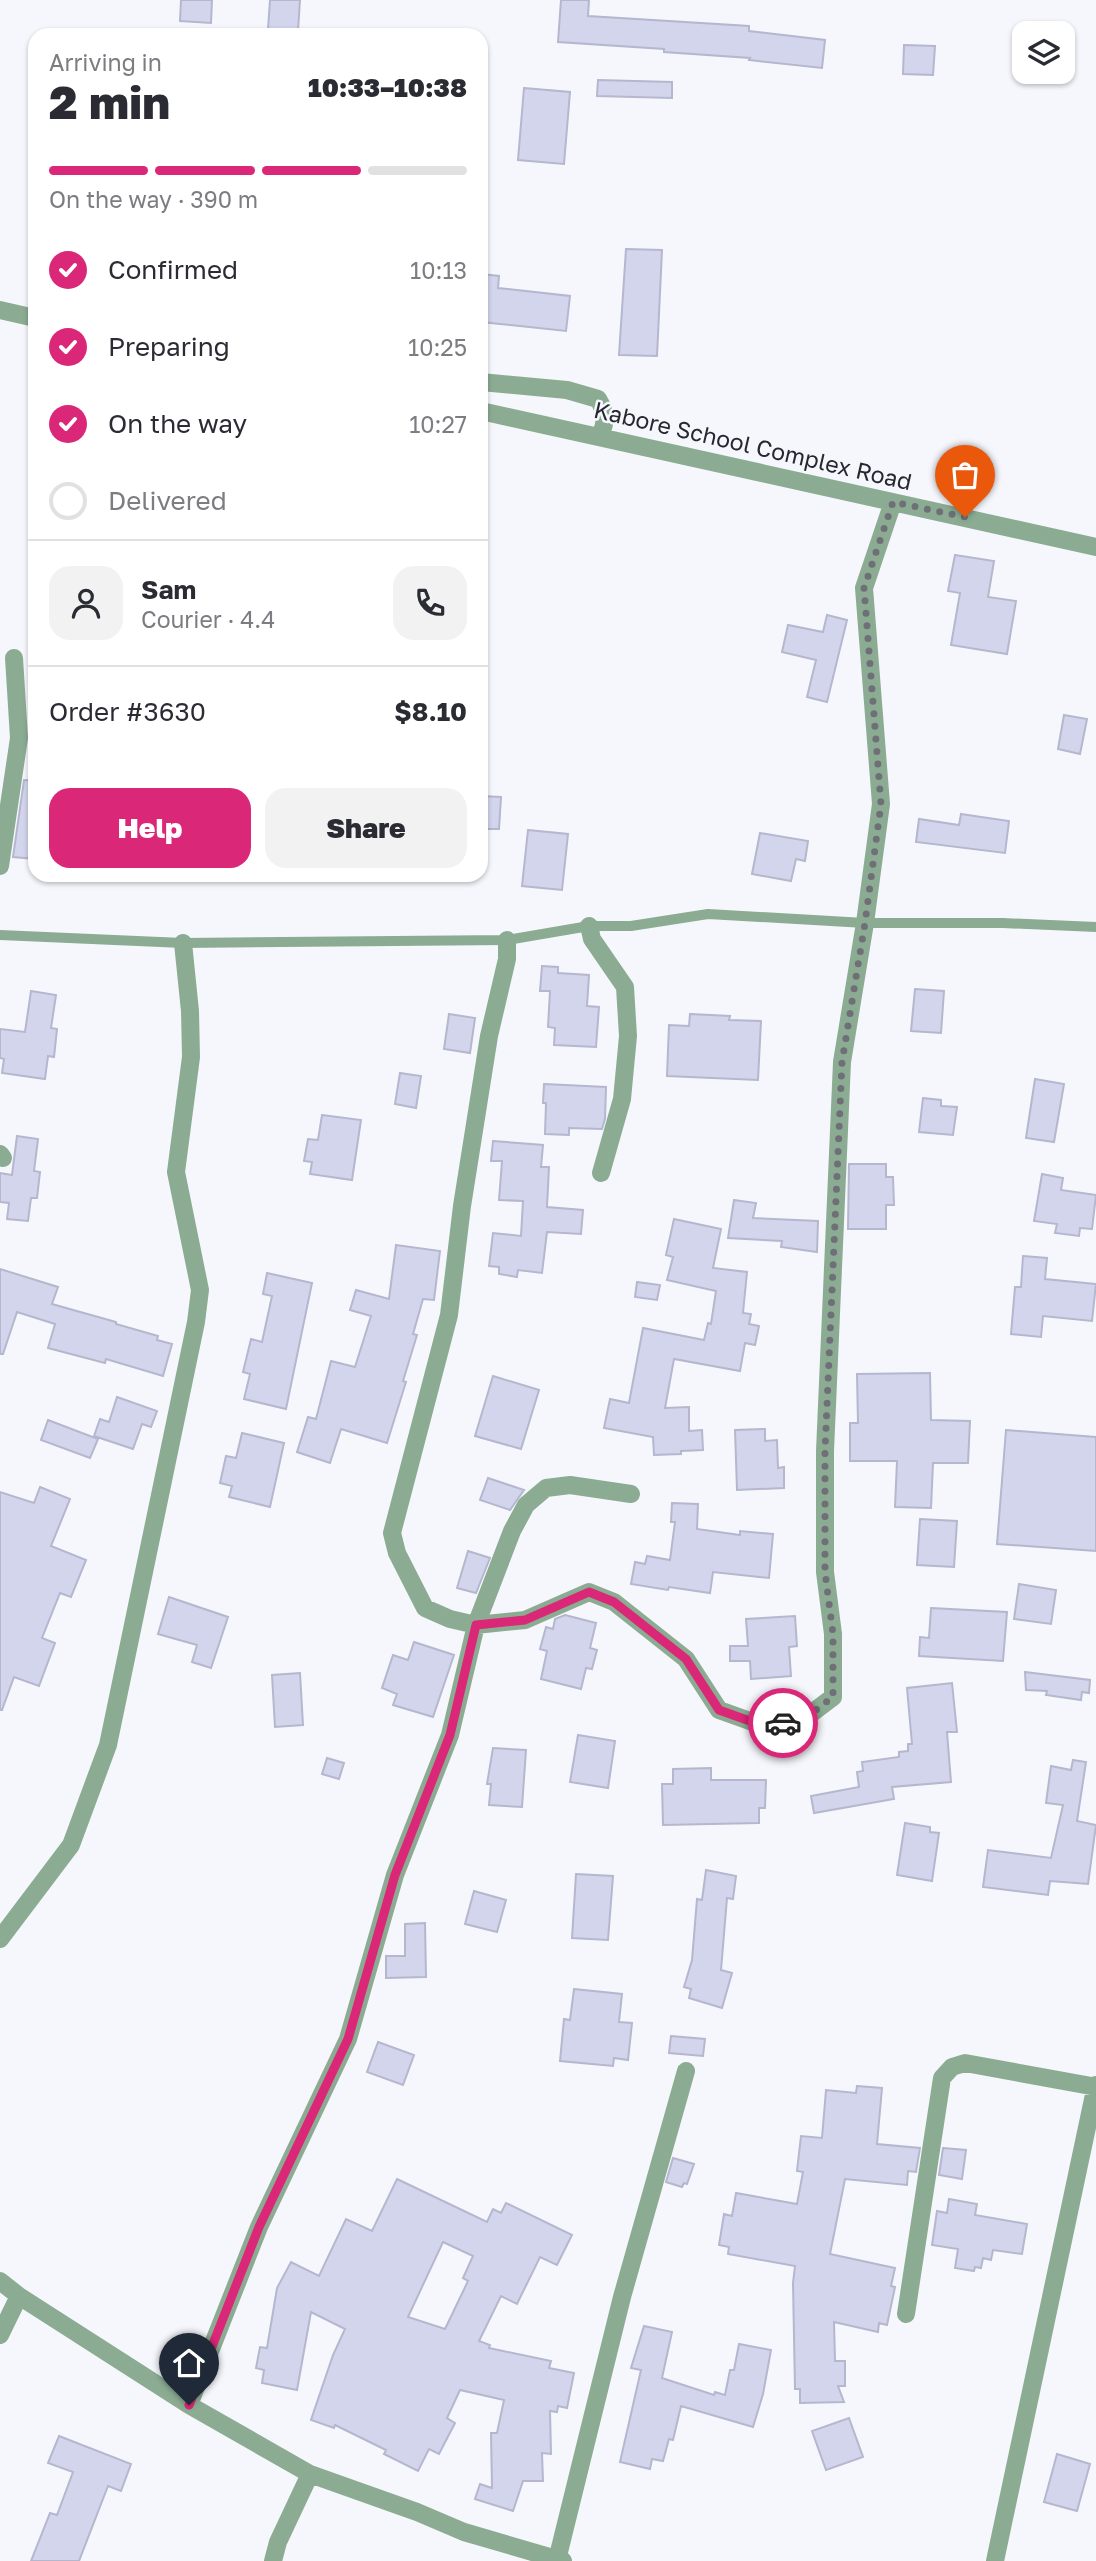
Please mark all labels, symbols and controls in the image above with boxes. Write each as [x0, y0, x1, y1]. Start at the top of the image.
map controls [1012, 21, 1075, 84]
button: layers [1012, 21, 1075, 84]
text: Arriving in [49, 48, 162, 76]
text: 10:33–10:38 [308, 72, 467, 103]
text: 2 min [49, 74, 170, 129]
text: On the way · 390 m [49, 185, 258, 213]
icon: check [49, 251, 87, 289]
text: Confirmed [108, 254, 238, 285]
text: 10:13 [410, 256, 467, 284]
icon: check [49, 328, 87, 366]
text: Preparing [108, 331, 230, 362]
text: 10:25 [408, 333, 467, 361]
street label: Kabore School Complex Road [591, 395, 915, 495]
icon: check [49, 405, 87, 443]
text: On the way [108, 408, 247, 439]
text: 10:27 [409, 410, 467, 438]
pin [935, 445, 995, 517]
icon: bag [946, 456, 984, 494]
text: Delivered [108, 485, 227, 516]
button: person [49, 566, 123, 640]
button: phone [393, 566, 467, 640]
text: Sam [141, 574, 196, 605]
text: Courier · 4.4 [141, 605, 275, 633]
text: Order #3630 [49, 696, 206, 727]
text: $8.10 [394, 696, 467, 727]
button: Help [49, 788, 251, 868]
button: Share [265, 788, 467, 868]
courier [748, 1688, 818, 1758]
icon: car [764, 1704, 802, 1742]
pin [159, 2333, 219, 2405]
icon: home [170, 2344, 208, 2382]

